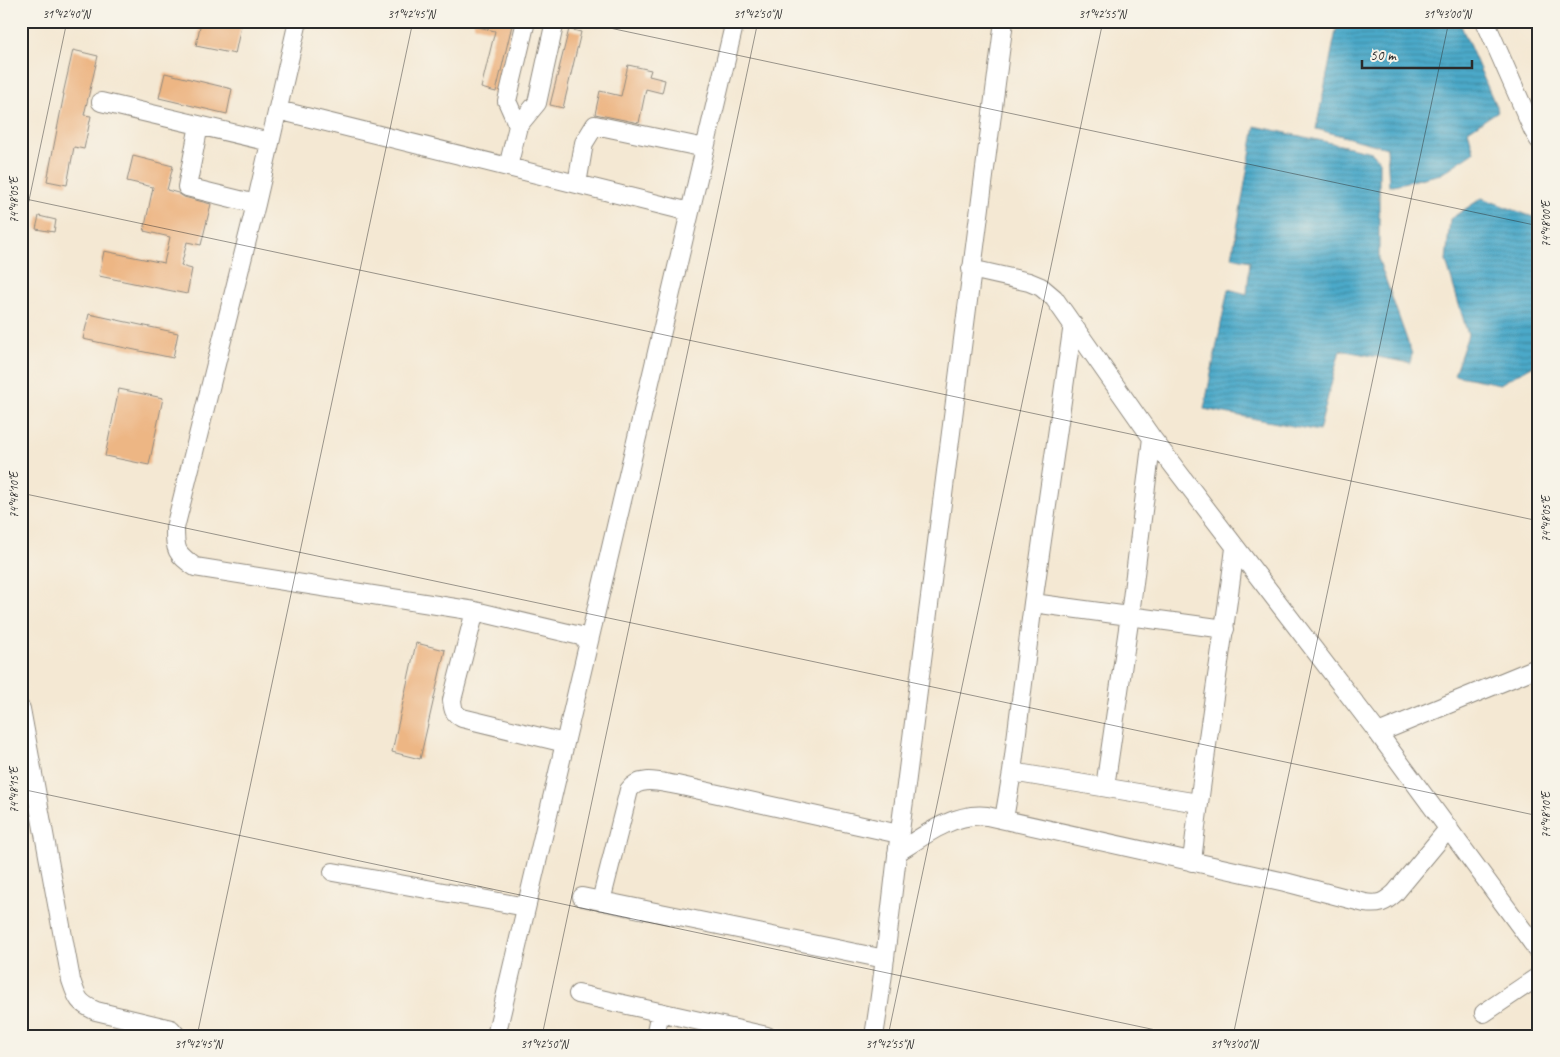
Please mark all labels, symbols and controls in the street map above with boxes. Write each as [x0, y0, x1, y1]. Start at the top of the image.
text: 31°42'40"N [42, 6, 91, 22]
text: 31°42'45"N [387, 6, 436, 22]
text: 31°42'50"N [733, 6, 782, 22]
text: 31°42'55"N [1078, 6, 1127, 22]
text: 31°43'00"N [1423, 6, 1472, 22]
scale bar [1362, 38, 1472, 70]
text: 50 m [1370, 46, 1397, 65]
text: 74°48'05"E [6, 175, 22, 223]
text: 74°48'00"E [1538, 199, 1554, 247]
text: 74°48'10"E [6, 470, 22, 518]
text: 74°48'05"E [1538, 494, 1554, 542]
text: 74°48'15"E [6, 765, 22, 813]
text: 74°48'10"E [1538, 790, 1554, 838]
text: 31°42'45"N [174, 1036, 223, 1052]
text: 31°42'50"N [520, 1036, 569, 1052]
text: 31°42'55"N [865, 1036, 914, 1052]
text: 31°43'00"N [1210, 1036, 1259, 1052]

